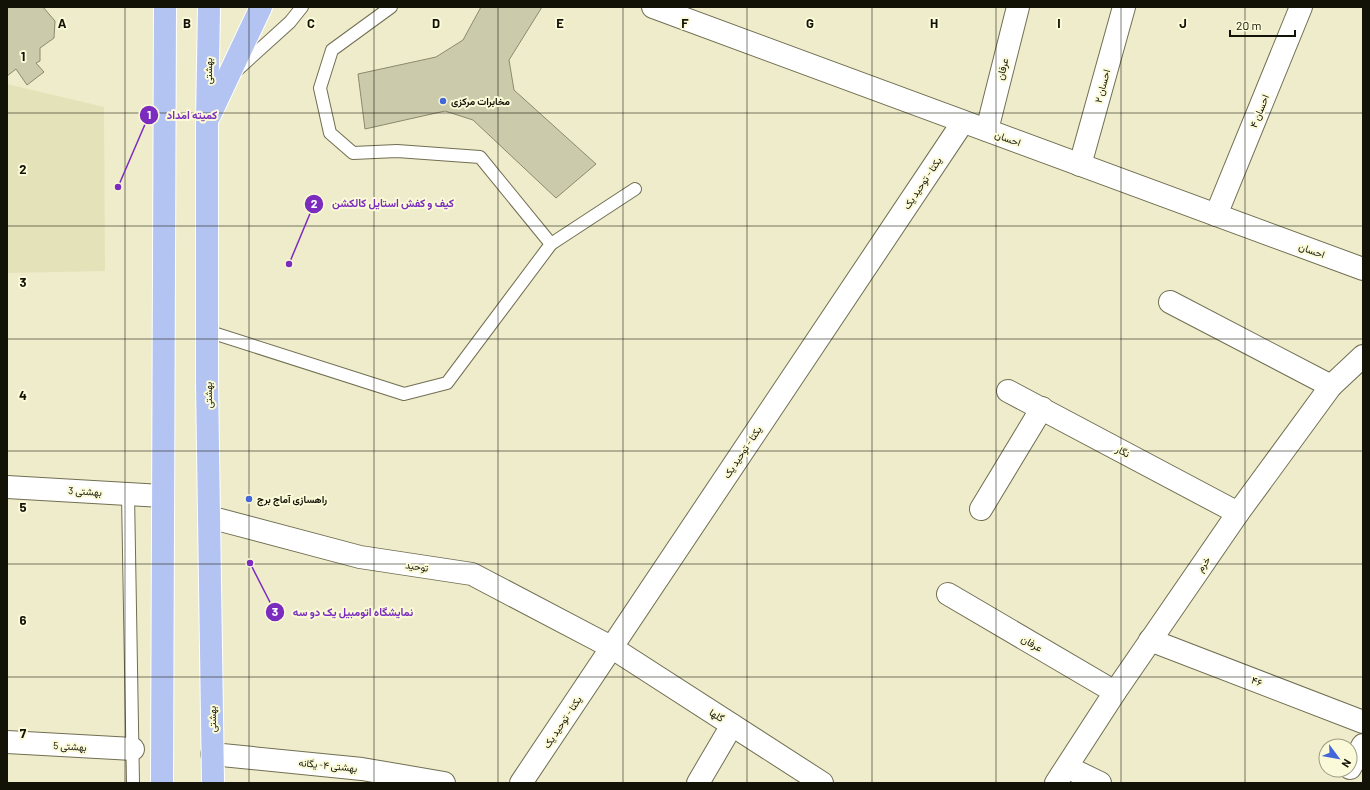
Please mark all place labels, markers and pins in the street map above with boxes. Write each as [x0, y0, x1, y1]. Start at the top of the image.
place label: مخابرات مرکزی [451, 95, 511, 108]
marker: مخابرات مرکزی [438, 96, 448, 106]
callout: کمیته امداد [139, 104, 225, 127]
callout: کیف و کفش استایل کالکشن [304, 192, 462, 215]
place label: راهسازی آماج برج [257, 493, 328, 507]
marker: راهسازی آماج برج [244, 494, 254, 504]
callout: نمایشگاه اتومبیل یک دو سه [265, 601, 421, 624]

